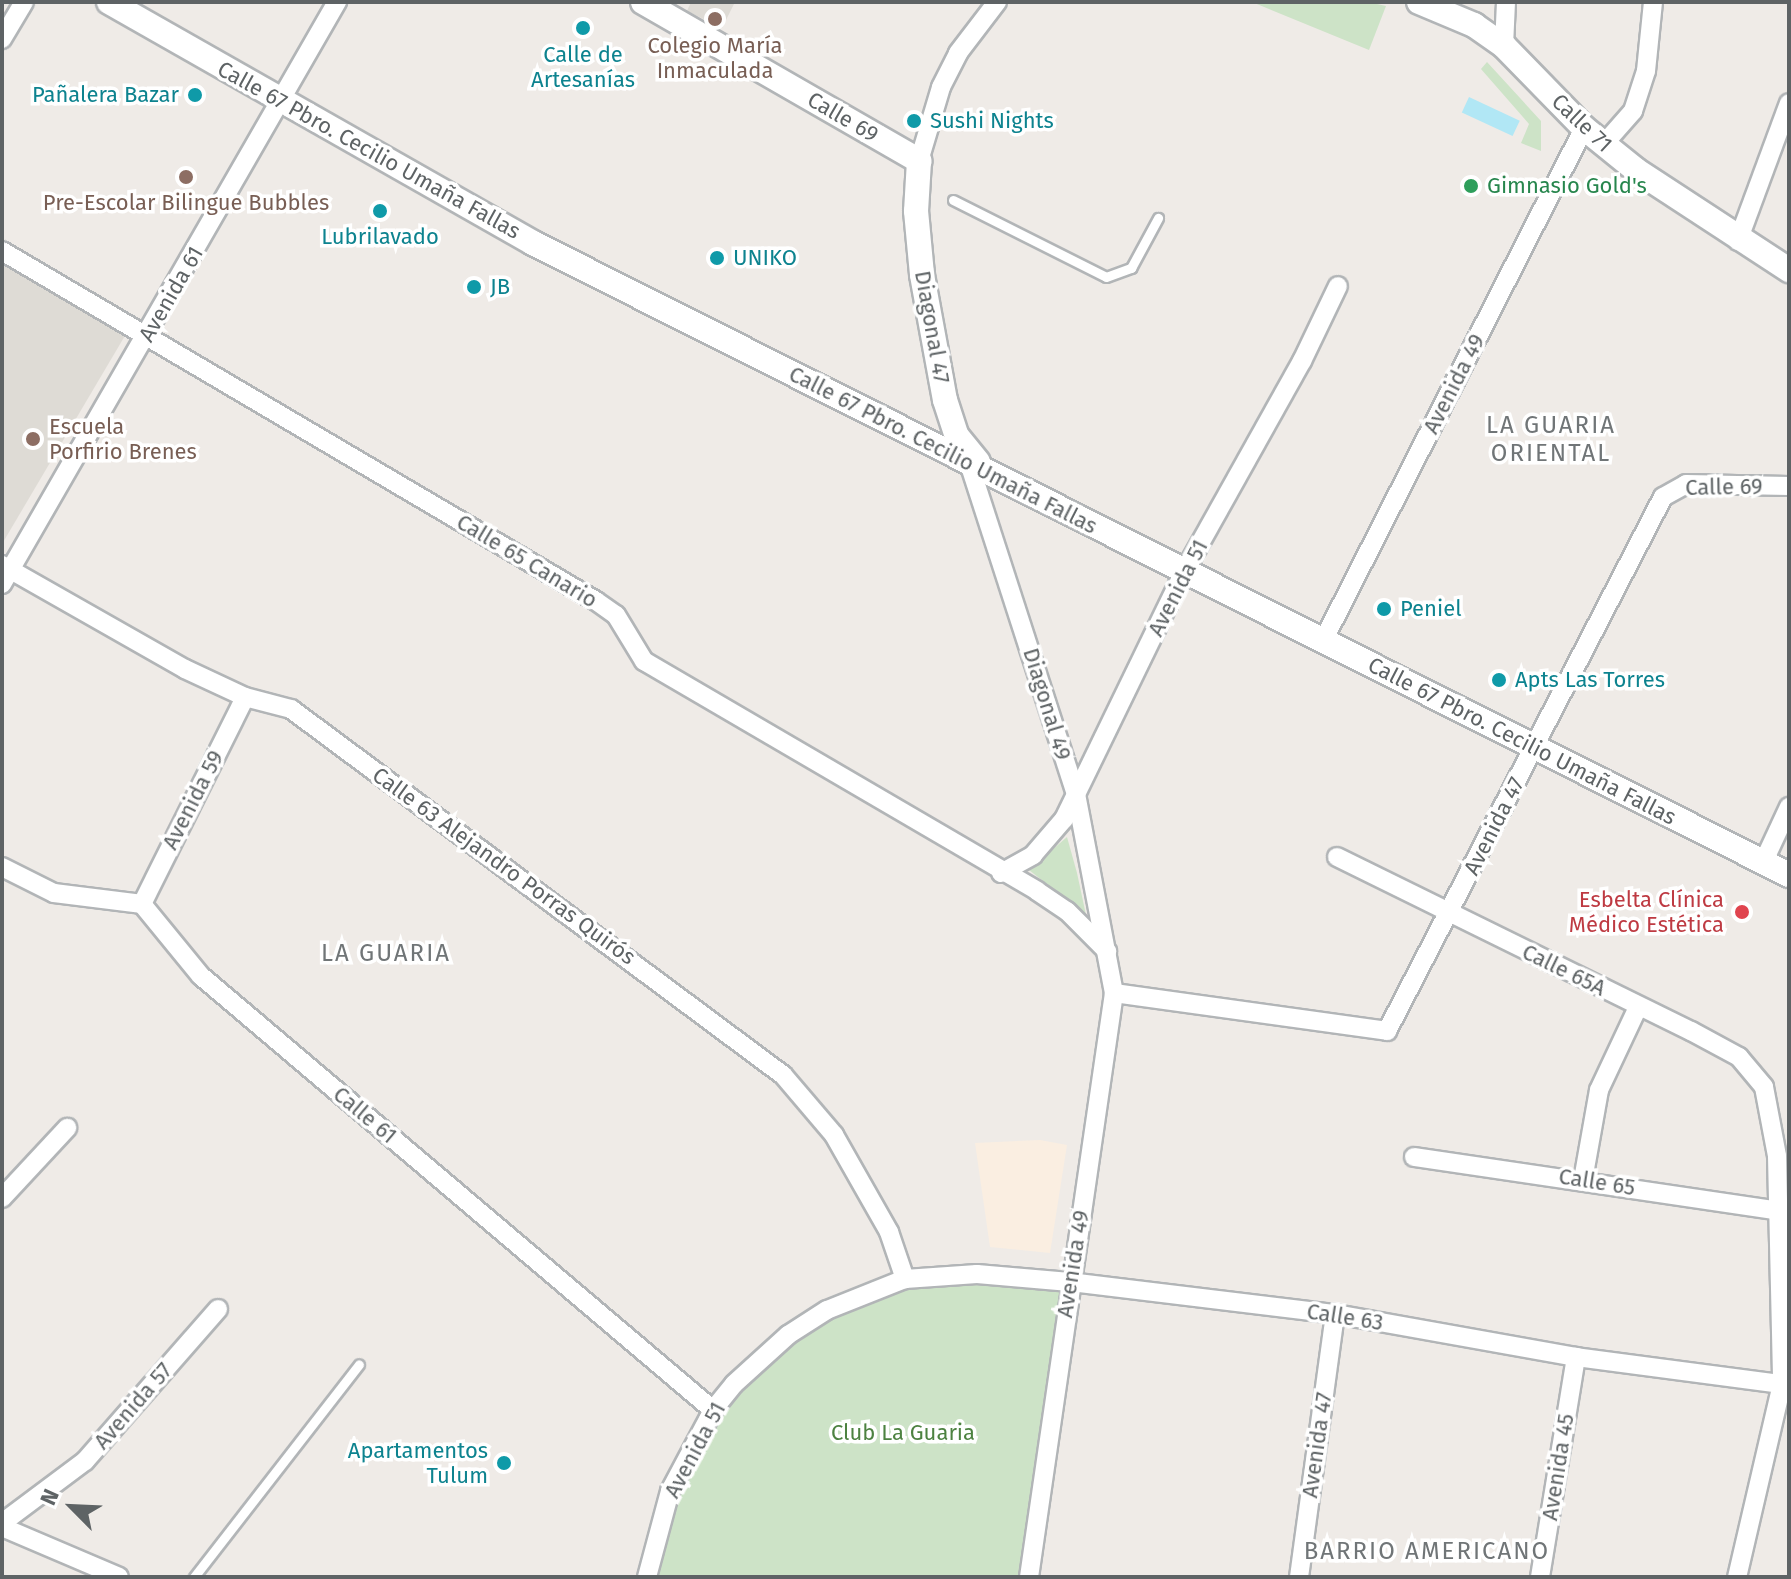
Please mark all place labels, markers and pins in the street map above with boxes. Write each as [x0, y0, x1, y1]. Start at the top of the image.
marker: Colegio María Inmaculada [706, 10, 724, 28]
marker: Calle de Artesanías [574, 19, 592, 37]
place label: Colegio María Inmaculada [647, 32, 783, 84]
place label: Calle de Artesanías [531, 41, 635, 92]
place label: Pañalera Bazar [32, 82, 179, 108]
marker: Pañalera Bazar [186, 86, 204, 104]
place label: Sushi Nights [930, 108, 1054, 134]
marker: Sushi Nights [905, 112, 923, 130]
marker: Pre-Escolar Bilingue Bubbles [177, 168, 195, 186]
place label: Gimnasio Gold's [1487, 173, 1647, 199]
marker: Gimnasio Gold's [1462, 177, 1480, 195]
place label: Pre-Escolar Bilingue Bubbles [43, 190, 329, 216]
marker: Lubrilavado [371, 202, 389, 220]
place label: Lubrilavado [321, 224, 439, 250]
place label: UNIKO [733, 245, 797, 271]
marker: UNIKO [708, 249, 726, 267]
place label: JB [490, 274, 510, 300]
marker: JB [465, 278, 483, 296]
place label: Escuela Porfirio Brenes [49, 413, 197, 464]
marker: Escuela Porfirio Brenes [24, 430, 42, 448]
place label: Peniel [1400, 596, 1462, 622]
marker: Peniel [1375, 600, 1393, 618]
place label: Apts Las Torres [1515, 667, 1665, 693]
marker: Apts Las Torres [1490, 671, 1508, 689]
place label: Esbelta Clínica Médico Estética [1569, 886, 1724, 938]
marker: Esbelta Clínica Médico Estética [1731, 901, 1753, 923]
place label: Apartamentos Tulum [348, 1437, 488, 1488]
marker: Apartamentos Tulum [495, 1454, 513, 1472]

